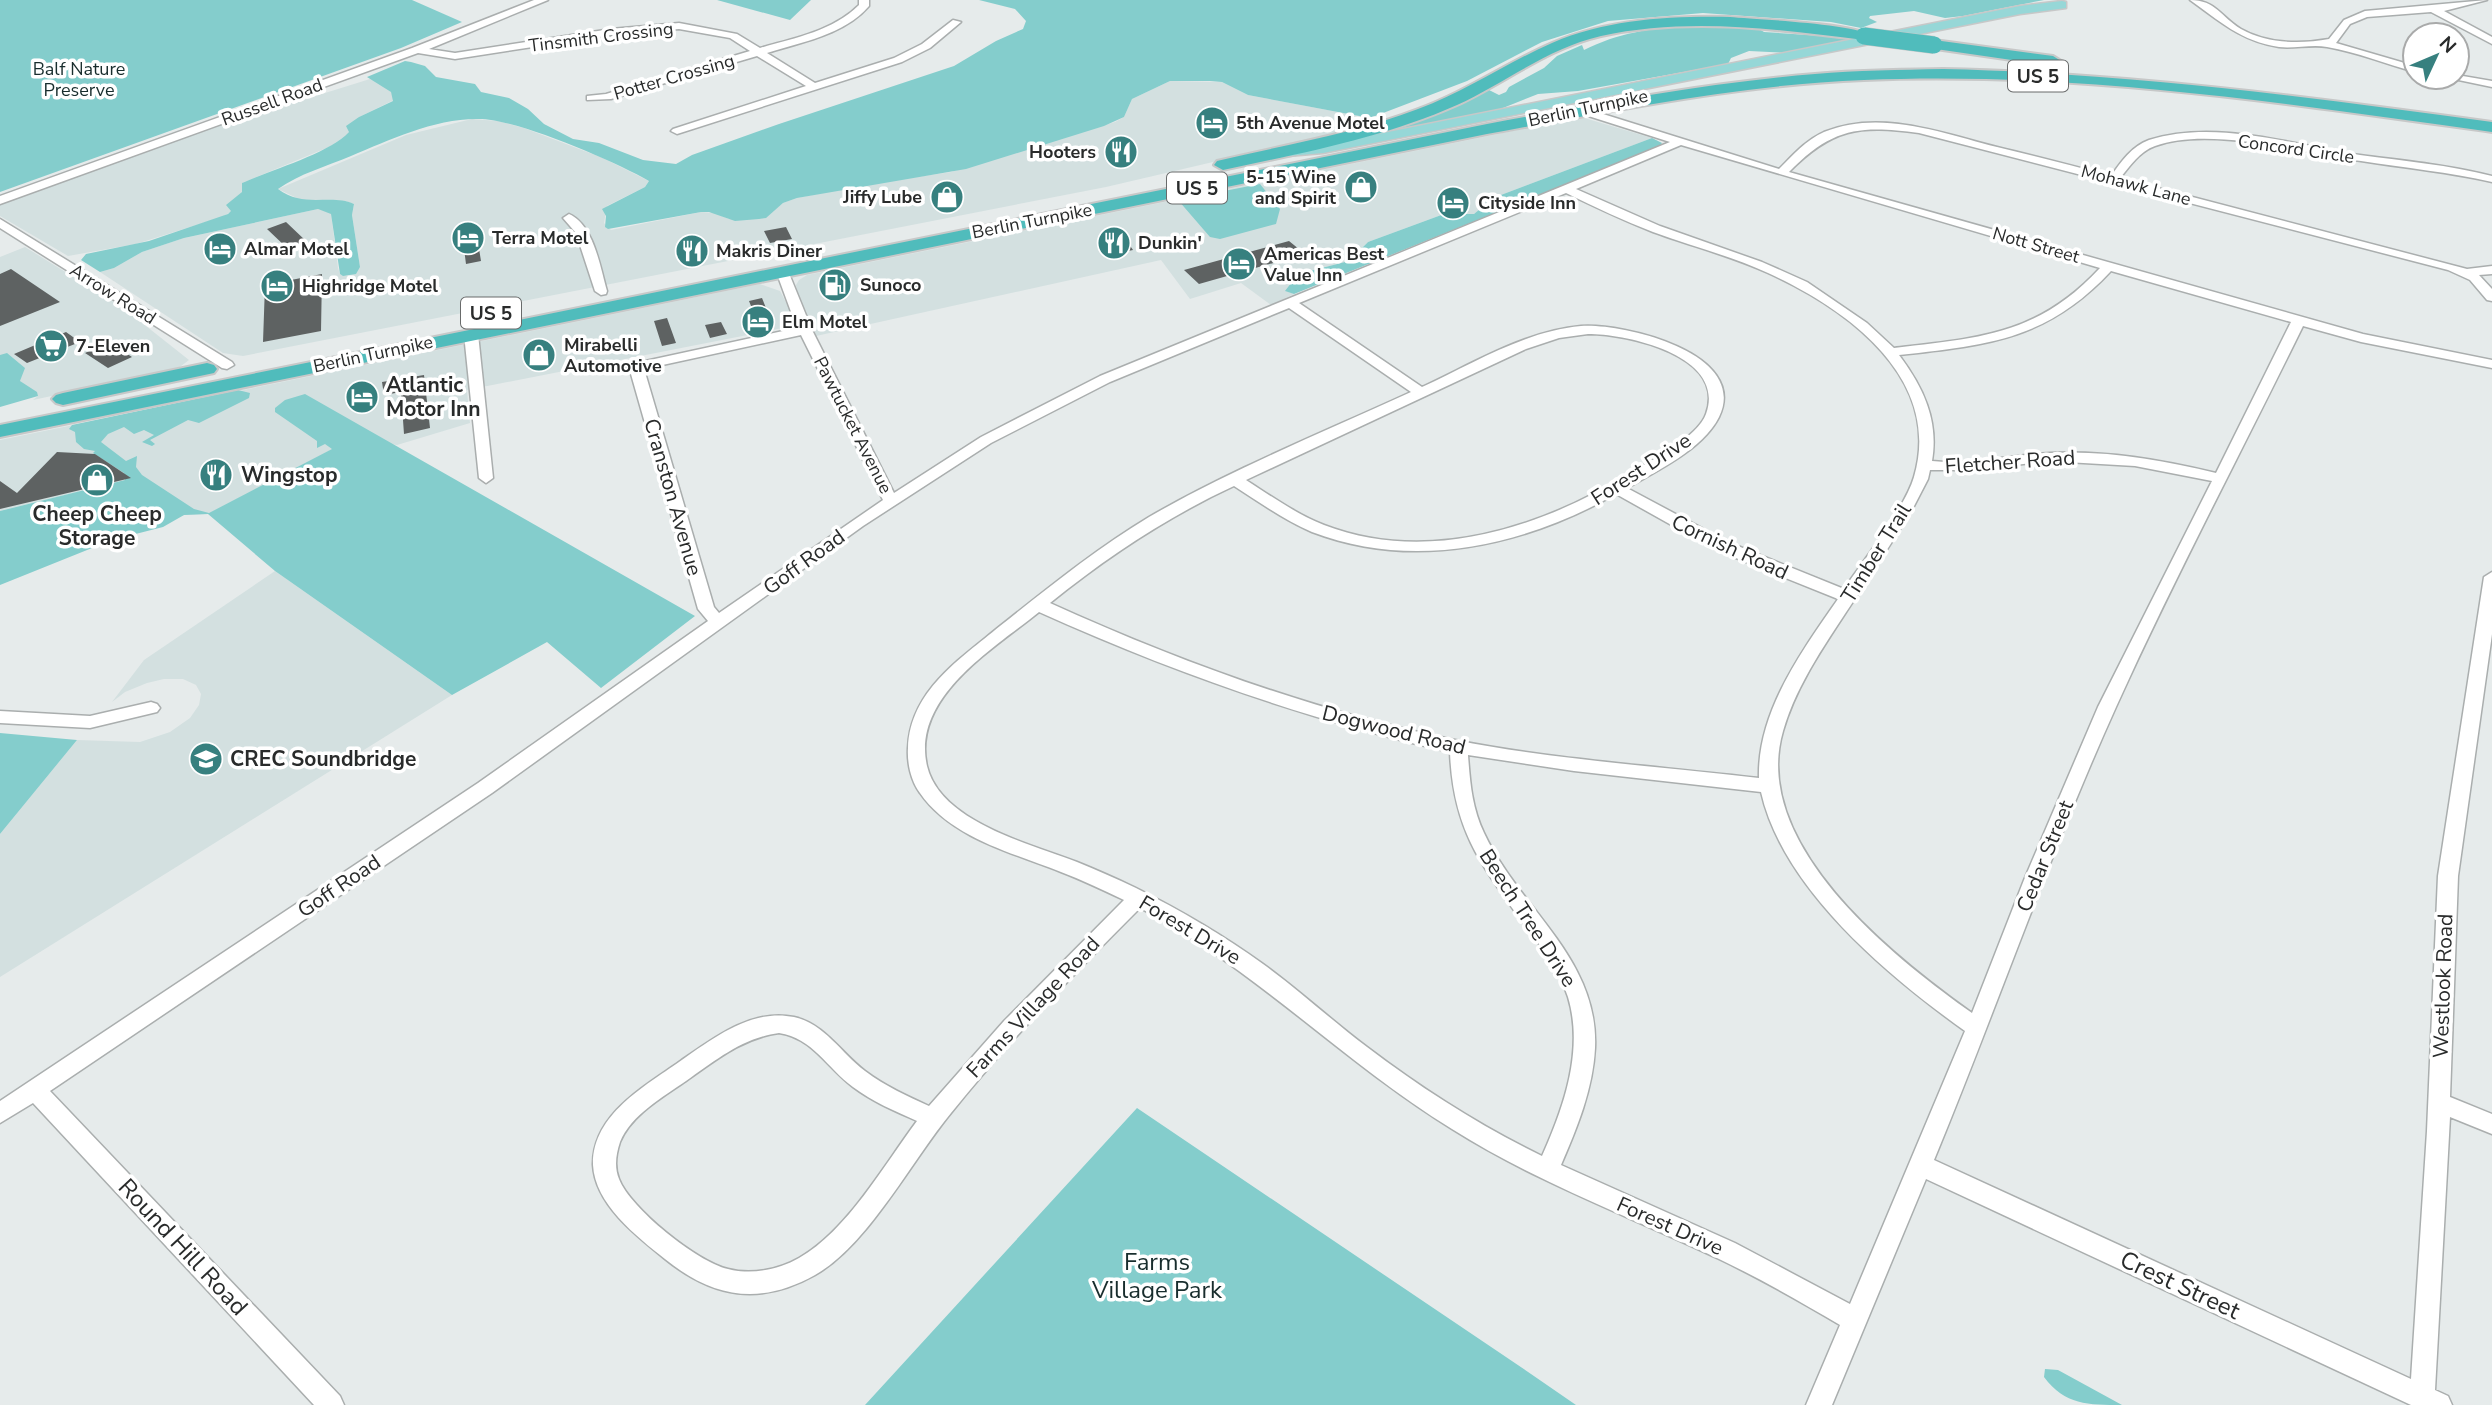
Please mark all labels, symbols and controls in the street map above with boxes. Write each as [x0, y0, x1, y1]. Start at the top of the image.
street label: Tinsmith Crossing [527, 16, 675, 58]
north arrow [2401, 21, 2471, 91]
text: N [2433, 31, 2462, 59]
street label: Potter Crossing [611, 48, 737, 106]
park label: Balf Nature Preserve [33, 57, 125, 102]
road number: US 5 [2008, 60, 2068, 92]
street label: Russell Road [218, 73, 326, 131]
street label: Berlin Turnpike [1526, 84, 1650, 132]
hotel icon: 5th Avenue Motel [1193, 104, 1231, 142]
place label: 5th Avenue Motel [1236, 111, 1385, 135]
street label: Concord Circle [2236, 129, 2356, 169]
restaurant icon: Hooters [1102, 133, 1140, 171]
place label: Hooters [1029, 140, 1096, 164]
street label: Mohawk Lane [2078, 159, 2194, 211]
place label: 5-15 Wine and Spirit [1246, 165, 1336, 210]
shop icon: 5-15 Wine and Spirit [1342, 168, 1380, 206]
road number: US 5 [1167, 172, 1227, 204]
shop icon: Jiffy Lube [928, 178, 966, 216]
hotel icon: Cityside Inn [1434, 184, 1472, 222]
place label: Jiffy Lube [842, 185, 922, 209]
place label: Cityside Inn [1478, 191, 1576, 215]
street label: Berlin Turnpike [970, 198, 1094, 244]
hotel icon: Terra Motel [449, 219, 487, 257]
street label: Nott Street [1990, 221, 2083, 269]
restaurant icon: Dunkin' [1095, 224, 1133, 262]
place label: Terra Motel [492, 226, 589, 250]
hotel icon: Almar Motel [201, 230, 239, 268]
place label: Dunkin' [1138, 231, 1202, 255]
restaurant icon: Makris Diner [673, 232, 711, 270]
place label: Almar Motel [244, 237, 349, 261]
place label: Makris Diner [716, 239, 822, 263]
place label: Americas Best Value Inn [1263, 242, 1384, 287]
hotel icon: Americas Best Value Inn [1220, 245, 1258, 283]
street label: Arrow Road [65, 258, 161, 330]
fuel station icon: Sunoco [816, 266, 854, 304]
hotel icon: Highridge Motel [258, 267, 296, 305]
place label: Sunoco [860, 273, 921, 297]
place label: Highridge Motel [302, 274, 438, 298]
road number: US 5 [461, 298, 521, 328]
hotel icon: Elm Motel [739, 303, 777, 341]
place label: Elm Motel [782, 310, 868, 334]
supermarket icon: 7-Eleven [32, 327, 70, 365]
street label: Berlin Turnpike [311, 330, 435, 378]
place label: Mirabelli Automotive [564, 333, 662, 378]
place label: 7-Eleven [76, 334, 150, 358]
shop icon: Mirabelli Automotive [520, 336, 558, 374]
street label: Pawtucket Avenue [808, 352, 898, 498]
place label: Atlantic Motor Inn [386, 371, 481, 423]
hotel icon: Atlantic Motor Inn [343, 378, 381, 416]
street label: Cranston Avenue [637, 415, 709, 579]
street label: Forest Drive [1586, 426, 1696, 512]
street label: Fletcher Road [1944, 443, 2076, 481]
restaurant icon: Wingstop [197, 456, 235, 494]
shop icon: Cheep Cheep Storage [78, 461, 116, 499]
place label: Wingstop [241, 461, 338, 489]
street label: Timber Trail [1834, 497, 1918, 608]
place label: Cheep Cheep Storage [32, 500, 162, 552]
street label: Cornish Road [1667, 508, 1793, 586]
street label: Goff Road [757, 523, 851, 601]
street label: Dogwood Road [1319, 699, 1469, 761]
school or university icon: CREC Soundbridge [187, 740, 225, 778]
place label: CREC Soundbridge [230, 745, 416, 773]
street label: Cedar Street [2010, 795, 2080, 916]
street label: Beech Tree Drive [1473, 843, 1583, 993]
street label: Goff Road [292, 848, 386, 924]
street label: Forest Drive [1134, 889, 1246, 971]
street label: Westlook Road [2426, 913, 2460, 1059]
street label: Farms Village Road [960, 930, 1106, 1084]
street label: Round Hill Road [111, 1172, 255, 1322]
street label: Forest Drive [1612, 1190, 1728, 1262]
street label: Crest Street [2115, 1243, 2246, 1327]
park label: Farms Village Park [1091, 1246, 1223, 1306]

